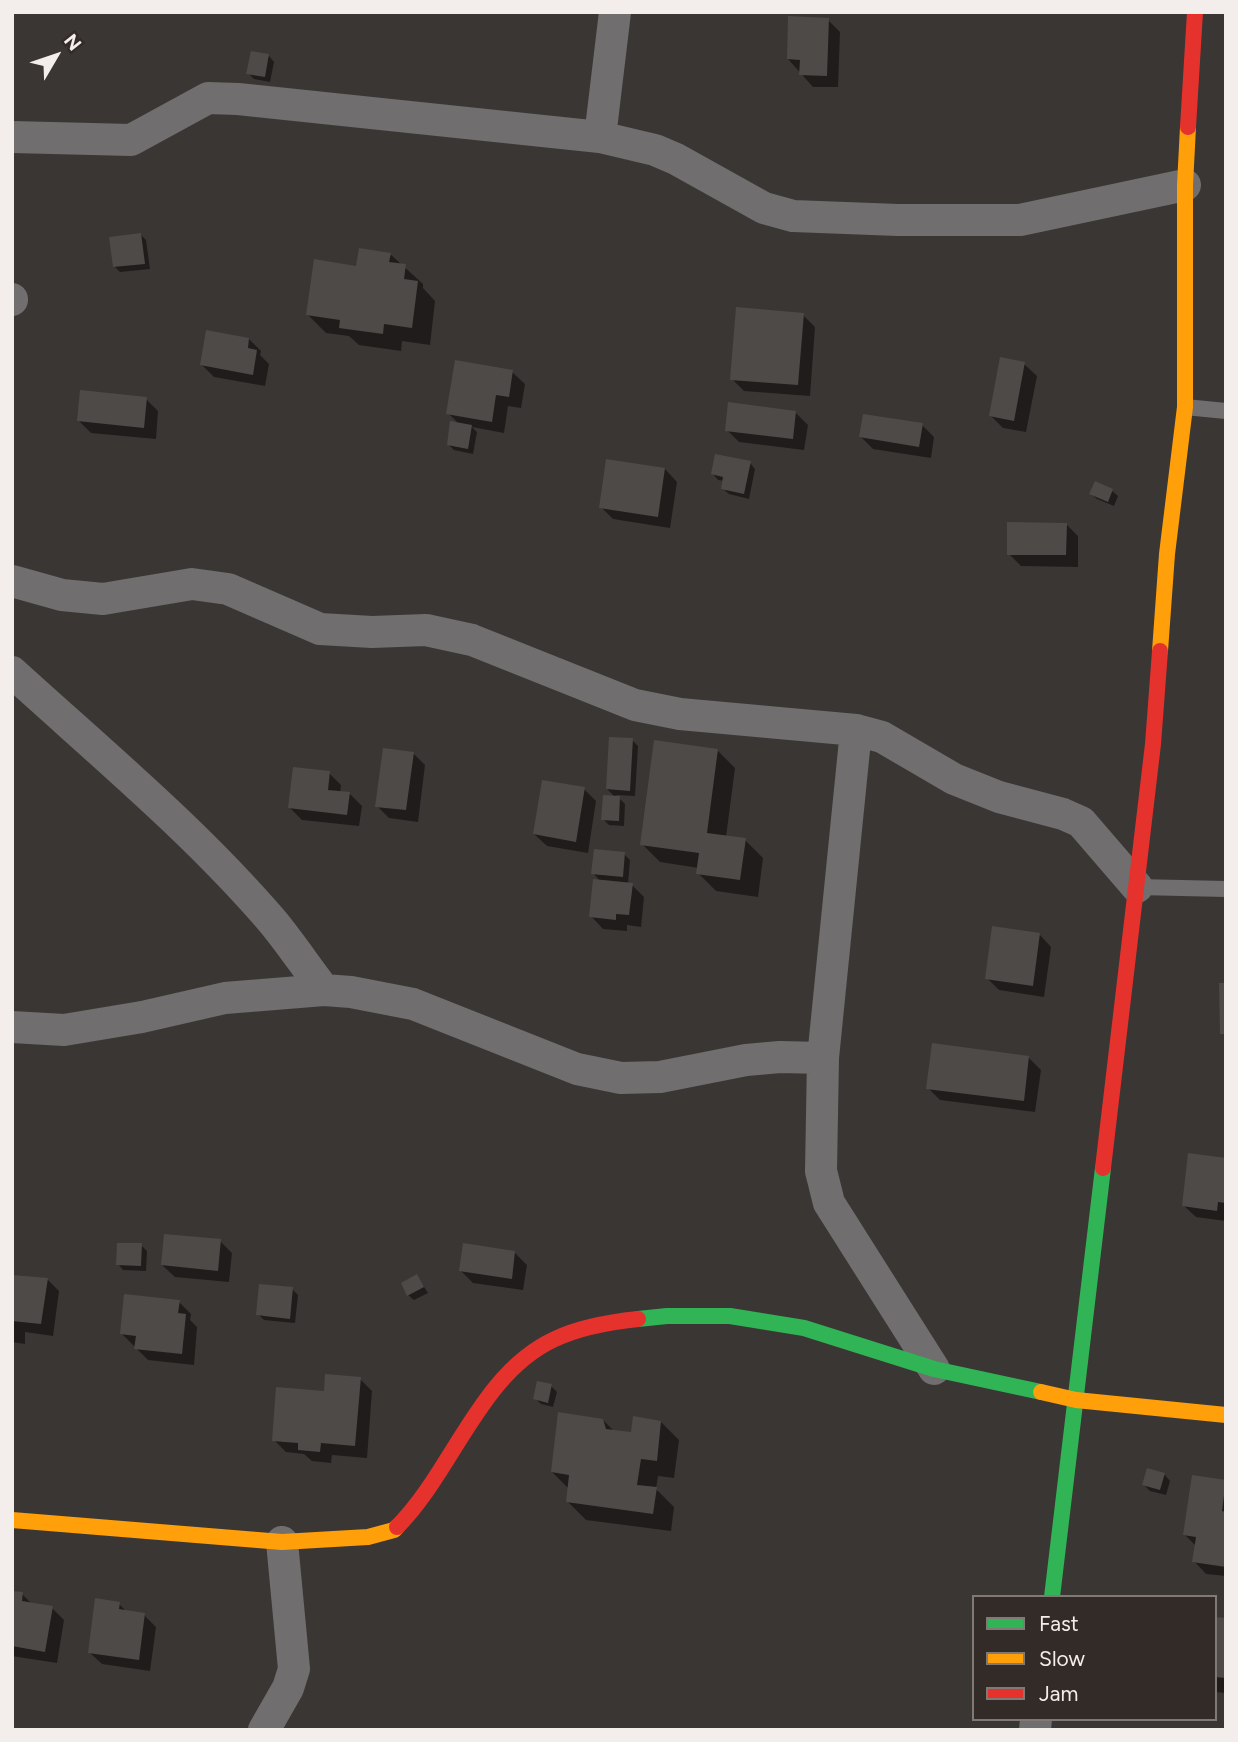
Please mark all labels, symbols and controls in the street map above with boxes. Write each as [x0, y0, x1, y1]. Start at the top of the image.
north arrow [21, 21, 91, 91]
text: N [59, 30, 86, 55]
legend [972, 1595, 1217, 1721]
text: Fast [1039, 1611, 1079, 1636]
text: Slow [1039, 1646, 1085, 1671]
text: Jam [1039, 1681, 1078, 1706]

